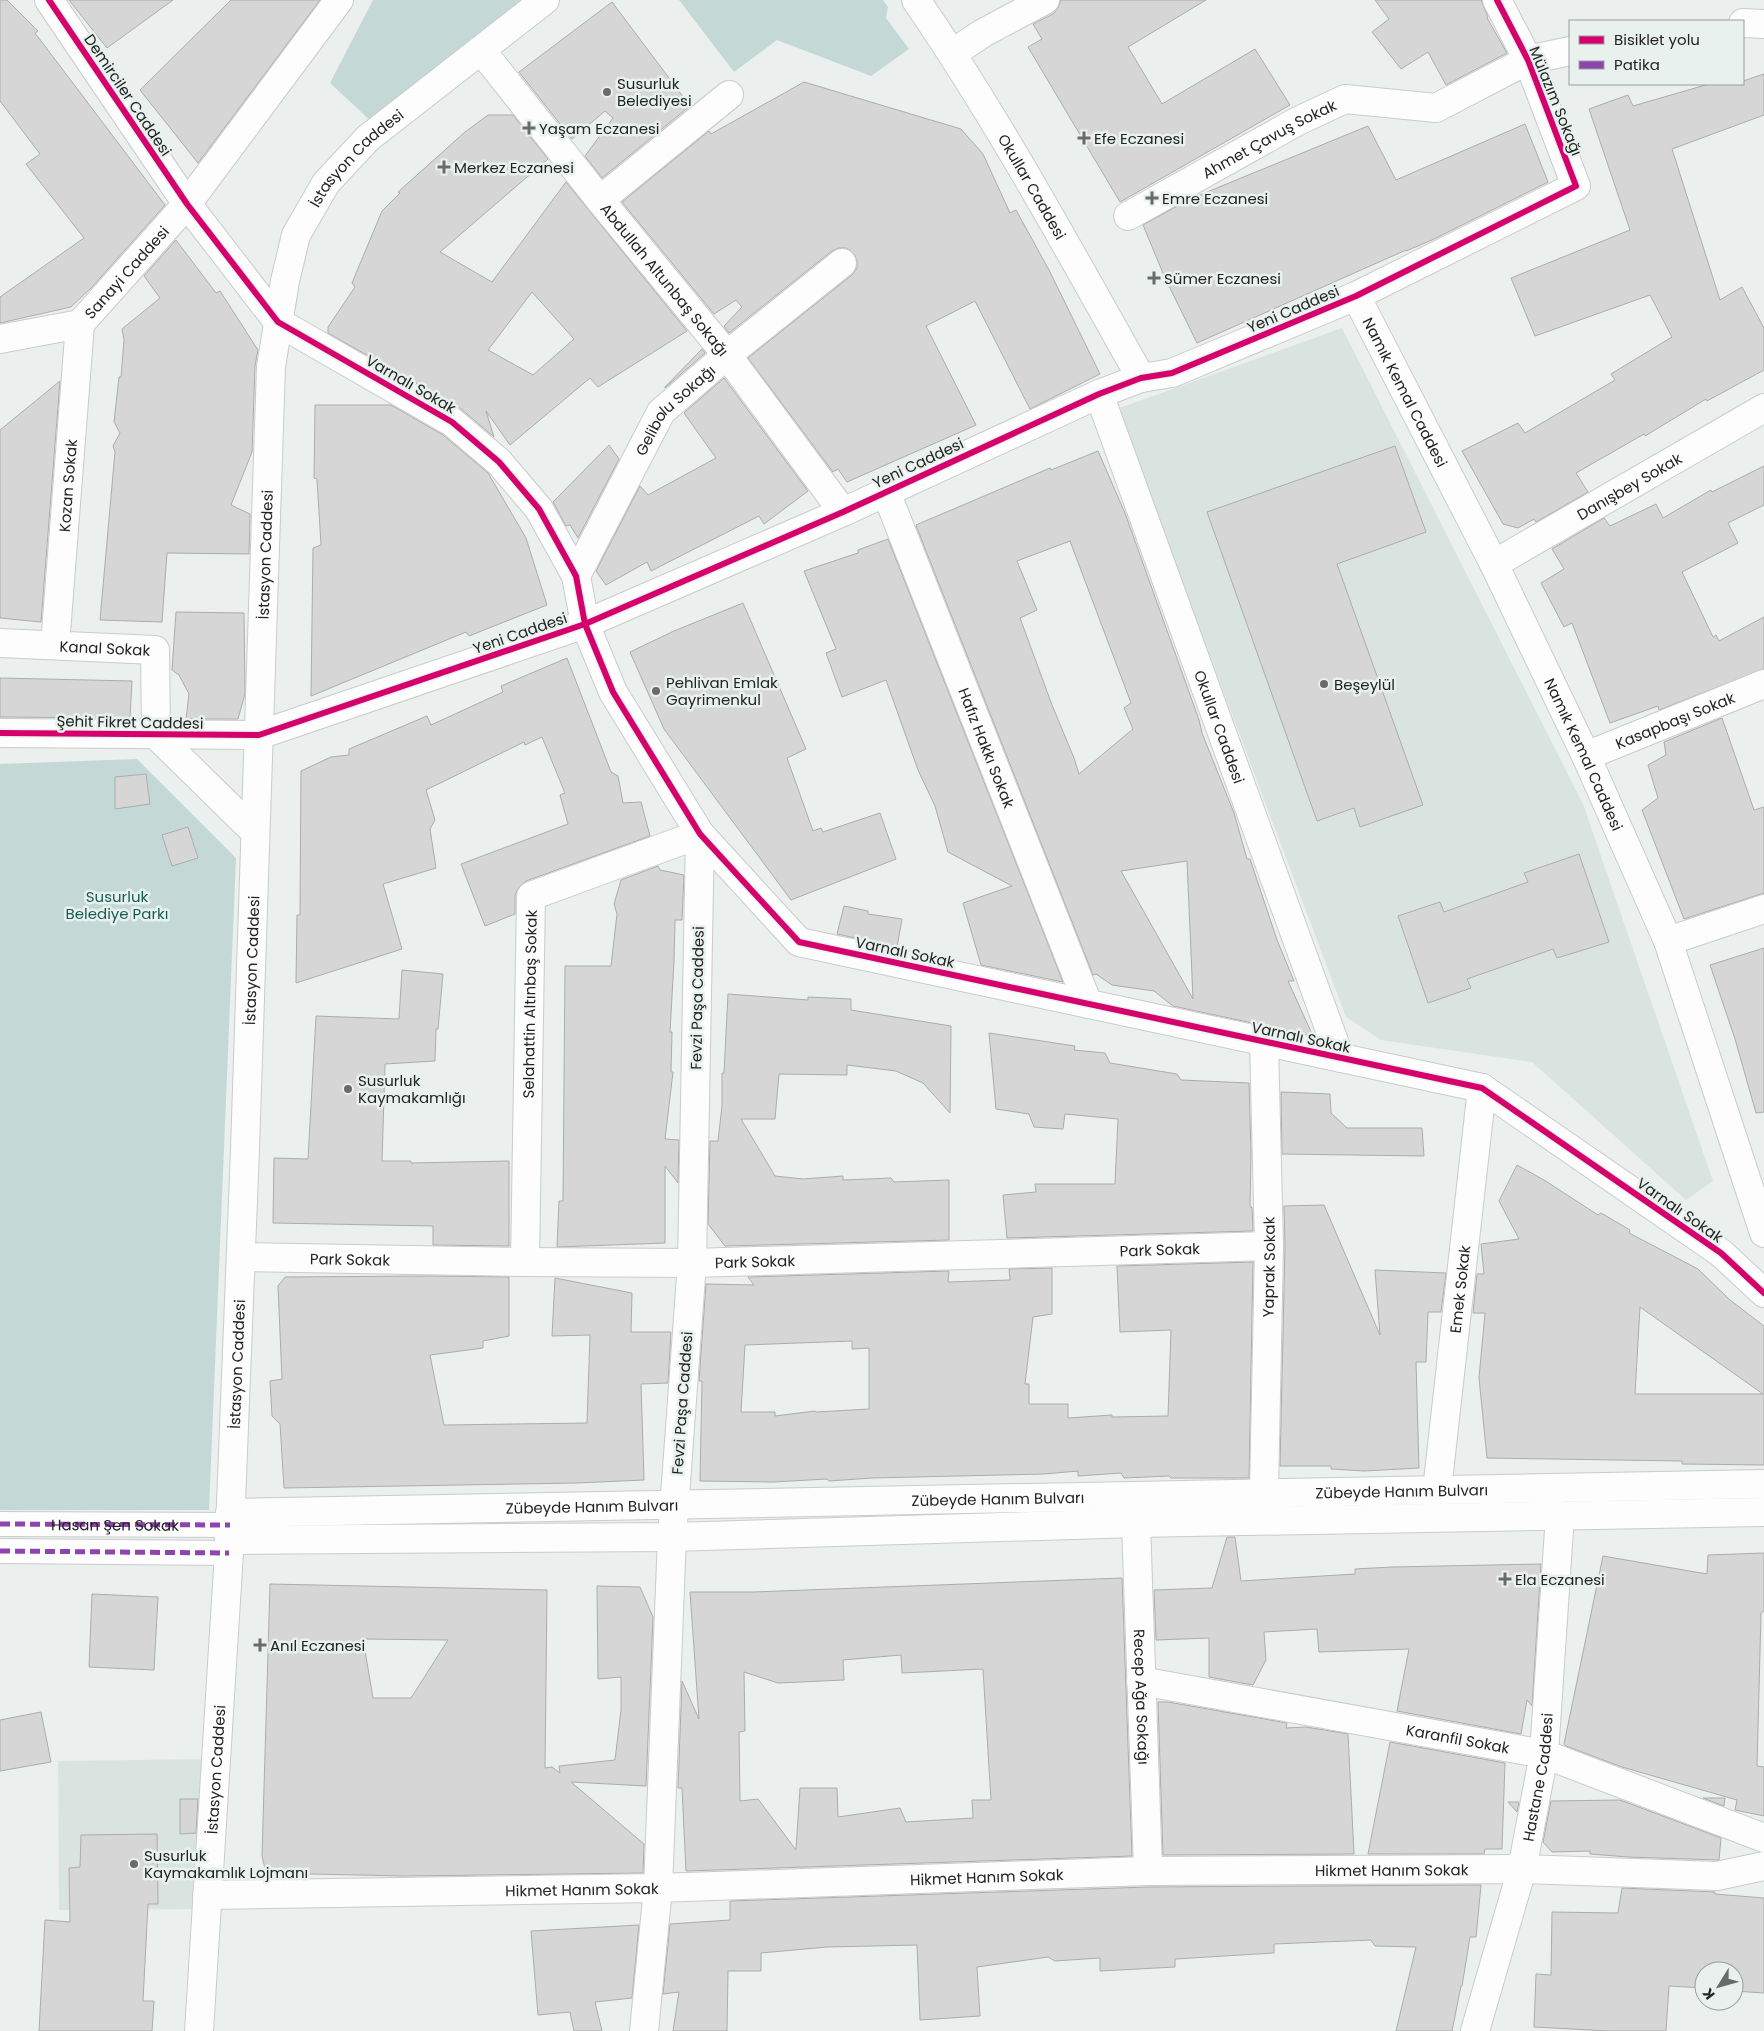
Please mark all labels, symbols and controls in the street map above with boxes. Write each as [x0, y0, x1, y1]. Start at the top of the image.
legend [1569, 20, 1744, 85]
text: Bisiklet yolu [1614, 29, 1700, 50]
street label: Demirciler Caddesi [79, 30, 177, 160]
street label: Mülazım Sokağı [1524, 43, 1588, 159]
text: Patika [1614, 54, 1660, 75]
place label: Susurluk Belediyesi [617, 73, 692, 111]
marker: Susurluk Belediyesi [601, 86, 613, 98]
street label: Ahmet Çavuş Sokak [1198, 94, 1340, 183]
street label: İstasyon Caddesi [304, 104, 408, 211]
place label: Yaşam Eczanesi [539, 118, 660, 139]
marker: Yaşam Eczanesi [523, 122, 535, 134]
place label: Efe Eczanesi [1094, 128, 1184, 149]
street label: Okullar Caddesi [993, 130, 1071, 243]
marker: Efe Eczanesi [1078, 132, 1090, 144]
place label: Merkez Eczanesi [454, 157, 574, 178]
marker: Merkez Eczanesi [438, 161, 450, 173]
place label: Emre Eczanesi [1162, 188, 1268, 209]
marker: Emre Eczanesi [1146, 192, 1158, 204]
street label: Abdullah Altunbaş Sokağı [596, 198, 734, 360]
street label: Sanayi Caddesi [79, 221, 173, 323]
place label: Sümer Eczanesi [1164, 268, 1281, 289]
marker: Sümer Eczanesi [1148, 272, 1160, 284]
street label: Yeni Caddesi [1244, 280, 1342, 338]
street label: Namık Kemal Caddesi [1358, 313, 1453, 471]
street label: Varnalı Sokak [362, 350, 460, 418]
street label: Gelibolu Sokağı [630, 360, 719, 459]
street label: Yeni Caddesi [869, 433, 967, 493]
street label: Kozan Sokak [53, 438, 82, 533]
street label: Danışbey Sokak [1573, 447, 1686, 525]
street label: İstasyon Caddesi [252, 489, 277, 620]
street label: Yeni Caddesi [470, 607, 570, 659]
street label: Kanal Sokak [59, 635, 151, 660]
street label: Okullar Caddesi [1190, 667, 1250, 786]
place label: Pehlivan Emlak Gayrimenkul [666, 672, 778, 710]
place label: Beşeylül [1334, 674, 1395, 695]
street label: Namık Kemal Caddesi [1540, 674, 1628, 834]
marker: Beşeylül [1318, 678, 1330, 690]
marker: Pehlivan Emlak Gayrimenkul [650, 685, 662, 697]
street label: Hafız Hakkı Sokak [954, 685, 1020, 811]
street label: Kasapbaşı Sokak [1612, 686, 1738, 754]
street label: Şehit Fikret Caddesi [56, 710, 204, 734]
park label: Susurluk Belediye Parkı [66, 886, 168, 924]
street label: İstasyon Caddesi [239, 895, 264, 1025]
street label: Selahattin Altınbaş Sokak [517, 909, 541, 1099]
street label: Fevzi Paşa Caddesi [685, 926, 709, 1070]
street label: Varnalı Sokak [853, 931, 957, 973]
street label: Varnalı Sokak [1249, 1016, 1353, 1058]
place label: Susurluk Kaymakamlığı [358, 1070, 466, 1108]
marker: Susurluk Kaymakamlığı [342, 1083, 354, 1095]
street label: Varnalı Sokak [1633, 1172, 1728, 1248]
street label: Yaprak Sokak [1257, 1216, 1280, 1318]
street label: Park Sokak [1119, 1238, 1200, 1261]
street label: Emek Sokak [1444, 1244, 1475, 1334]
street label: Park Sokak [310, 1248, 391, 1270]
street label: Park Sokak [715, 1249, 796, 1273]
street label: İstasyon Caddesi [223, 1299, 250, 1429]
street label: Fevzi Paşa Caddesi [667, 1331, 697, 1475]
street label: Zübeyde Hanım Bulvarı [1315, 1479, 1488, 1503]
street label: Zübeyde Hanım Bulvarı [911, 1486, 1084, 1511]
street label: Zübeyde Hanım Bulvarı [505, 1494, 679, 1518]
street label: Hasan Şen Sokak [51, 1514, 179, 1535]
place label: Ela Eczanesi [1515, 1569, 1605, 1590]
marker: Ela Eczanesi [1499, 1573, 1511, 1585]
street label: Recep Ağa Sokağı [1129, 1629, 1155, 1765]
place label: Anıl Eczanesi [270, 1635, 365, 1656]
marker: Anıl Eczanesi [254, 1639, 266, 1651]
street label: İstasyon Caddesi [201, 1704, 230, 1835]
street label: Hastane Caddesi [1517, 1712, 1557, 1843]
street label: Karanfil Sokak [1404, 1719, 1512, 1758]
place label: Susurluk Kaymakamlık Lojmanı [144, 1845, 308, 1883]
marker: Susurluk Kaymakamlık Lojmanı [128, 1858, 140, 1870]
street label: Hikmet Hanım Sokak [1315, 1859, 1469, 1881]
street label: Hikmet Hanım Sokak [910, 1863, 1064, 1890]
street label: Hikmet Hanım Sokak [505, 1877, 659, 1901]
north arrow [1694, 1961, 1744, 2011]
text: K [1698, 1984, 1720, 2004]

